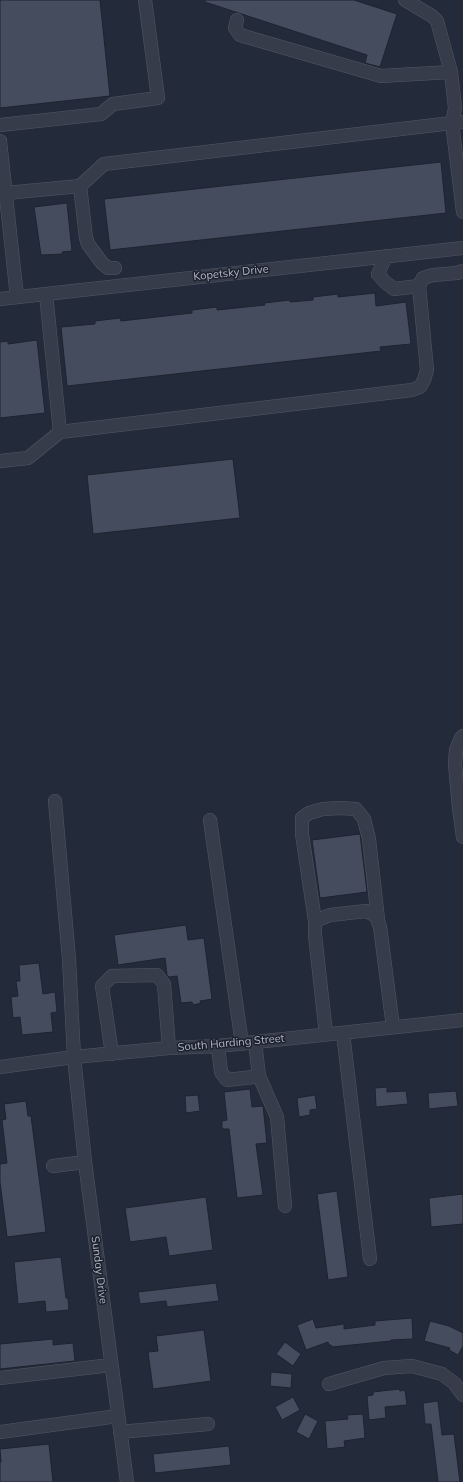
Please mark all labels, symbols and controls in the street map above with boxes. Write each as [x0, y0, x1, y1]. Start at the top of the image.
street label: Kopetsky Drive [193, 262, 269, 284]
street label: South Harding Street [177, 1032, 285, 1054]
street label: Sunday Drive [88, 1235, 110, 1305]

